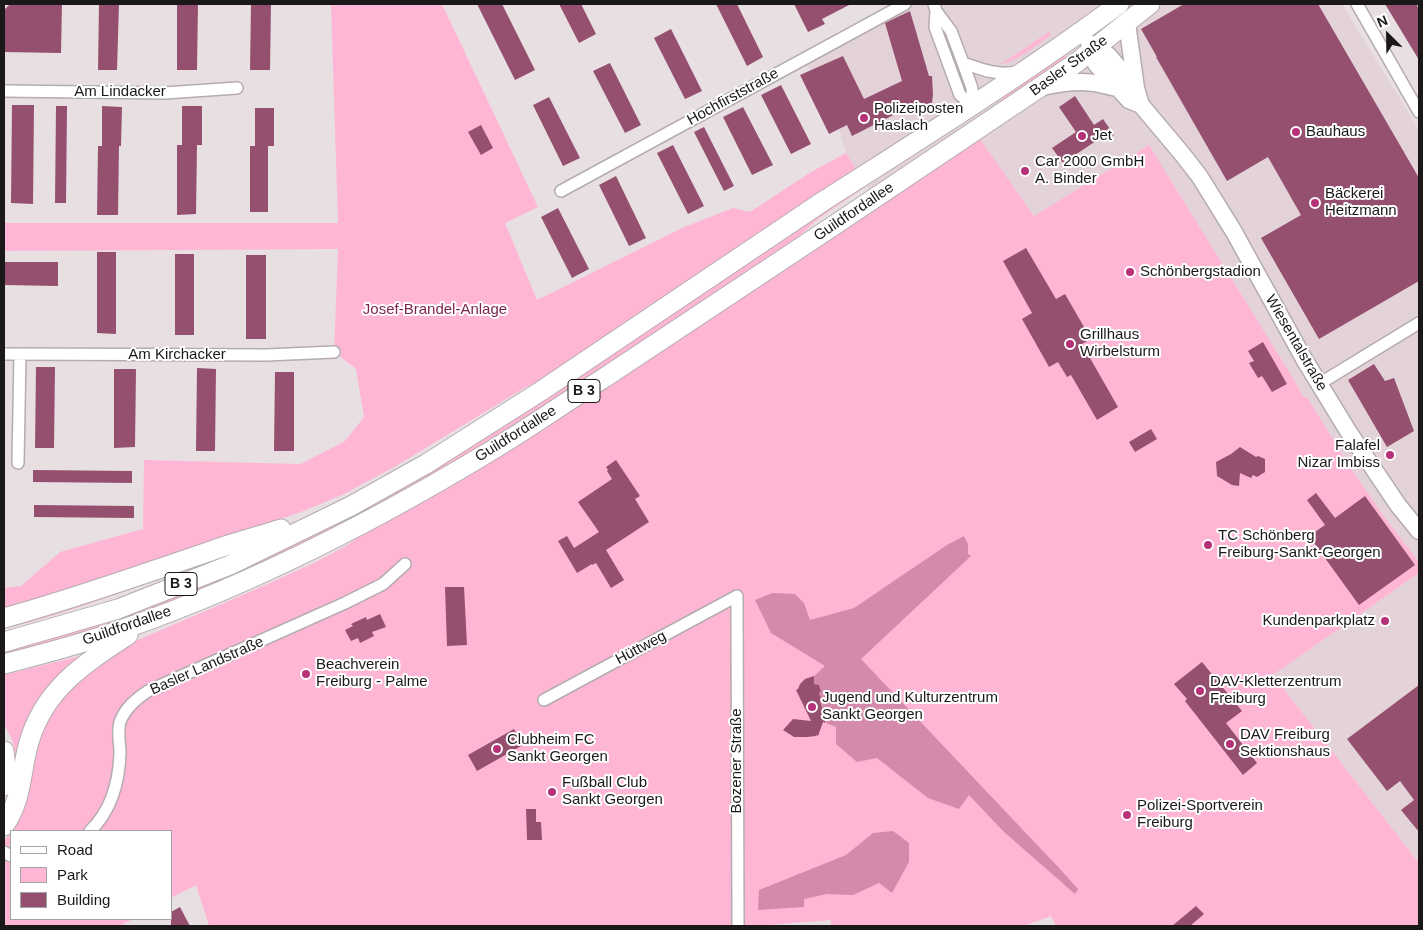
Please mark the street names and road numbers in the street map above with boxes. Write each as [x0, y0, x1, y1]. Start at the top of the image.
street label: Basler Straße [1027, 32, 1111, 100]
street label: Hochfirststraße [684, 64, 782, 130]
street label: Am Lindacker [74, 83, 166, 101]
street label: Guildfordallee [811, 179, 897, 245]
street label: Wiesentalstraße [1261, 292, 1331, 394]
street label: Am Kirchacker [128, 346, 226, 364]
road number: B 3 [568, 380, 600, 402]
street label: Guildfordallee [472, 402, 560, 466]
road number: B 3 [165, 572, 197, 596]
street label: Guildfordallee [80, 602, 174, 650]
street label: Hüttweg [612, 627, 670, 669]
street label: Basler Landstraße [147, 633, 267, 699]
street label: Bozener Straße [728, 708, 746, 814]

